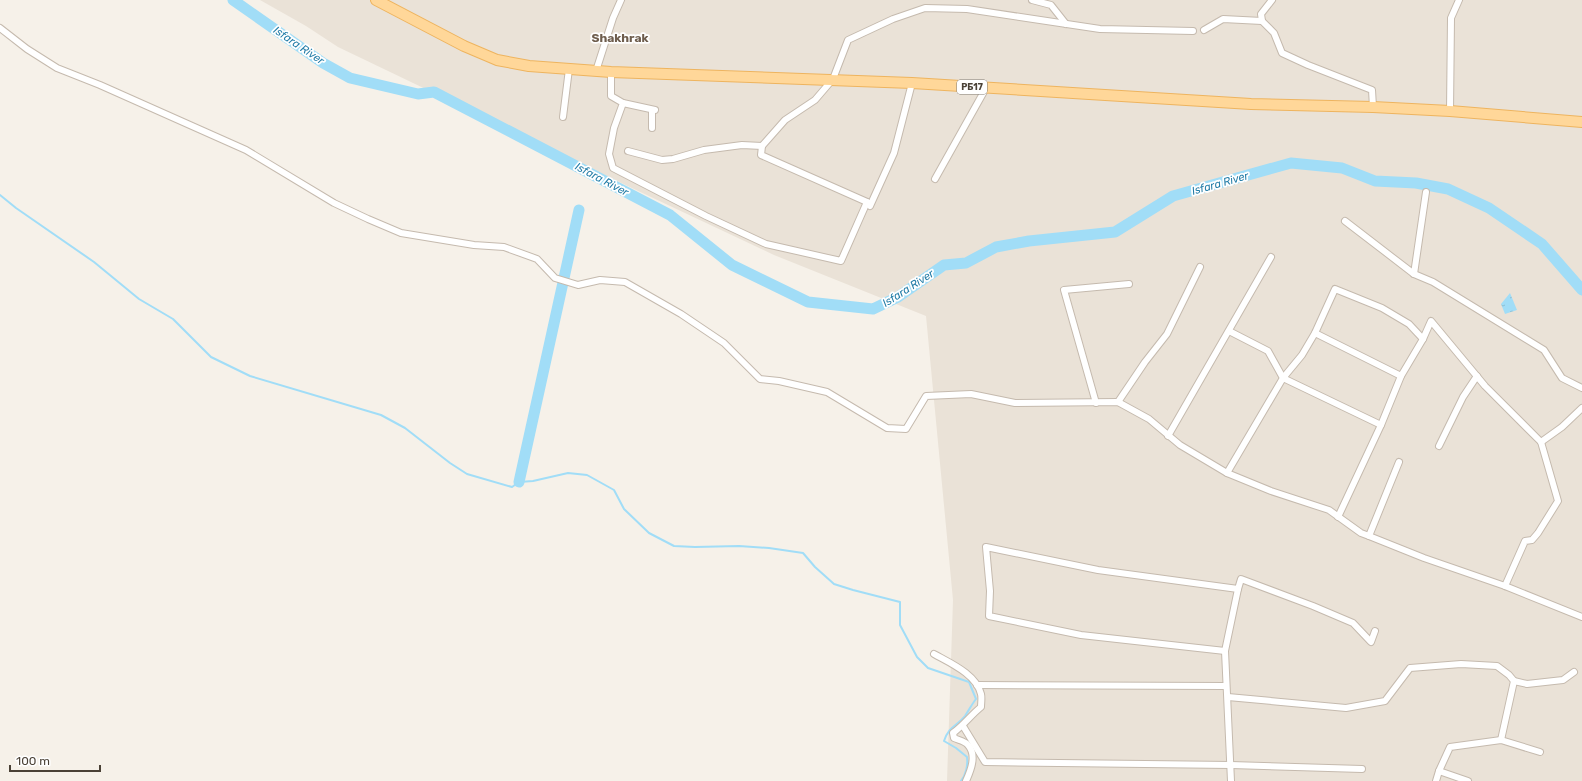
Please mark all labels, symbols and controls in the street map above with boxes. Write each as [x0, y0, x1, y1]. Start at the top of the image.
water label: Isfara River [271, 24, 327, 68]
district label: Shakhrak [591, 31, 649, 45]
road number: РБ17 [957, 80, 987, 94]
water label: Isfara River [573, 160, 631, 199]
water label: Isfara River [1190, 169, 1251, 198]
water label: Isfara River [880, 267, 937, 310]
scale bar [10, 747, 100, 773]
text: 100 m [16, 754, 50, 768]

